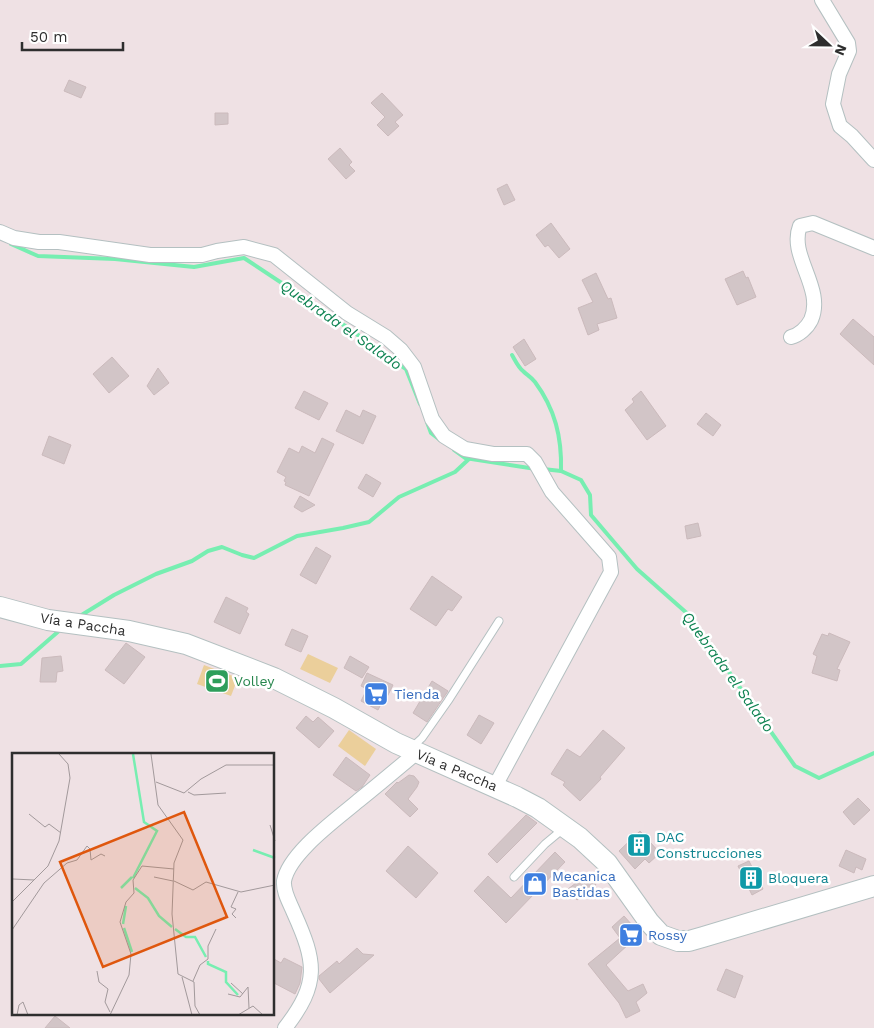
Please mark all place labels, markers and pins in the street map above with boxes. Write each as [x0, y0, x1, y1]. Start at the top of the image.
sports icon: Volley [204, 668, 230, 694]
place label: Volley [234, 673, 275, 689]
supermarket icon: Tienda [363, 681, 389, 707]
place label: Tienda [394, 686, 439, 702]
place label: DAC Construcciones [656, 829, 762, 861]
building icon: DAC Construcciones [626, 832, 652, 858]
building icon: Bloquera [738, 865, 764, 891]
place label: Mecanica Bastidas [552, 868, 616, 900]
place label: Bloquera [768, 870, 829, 886]
shop icon: Mecanica Bastidas [522, 871, 548, 897]
supermarket icon: Rossy [618, 922, 644, 948]
place label: Rossy [648, 927, 688, 943]

